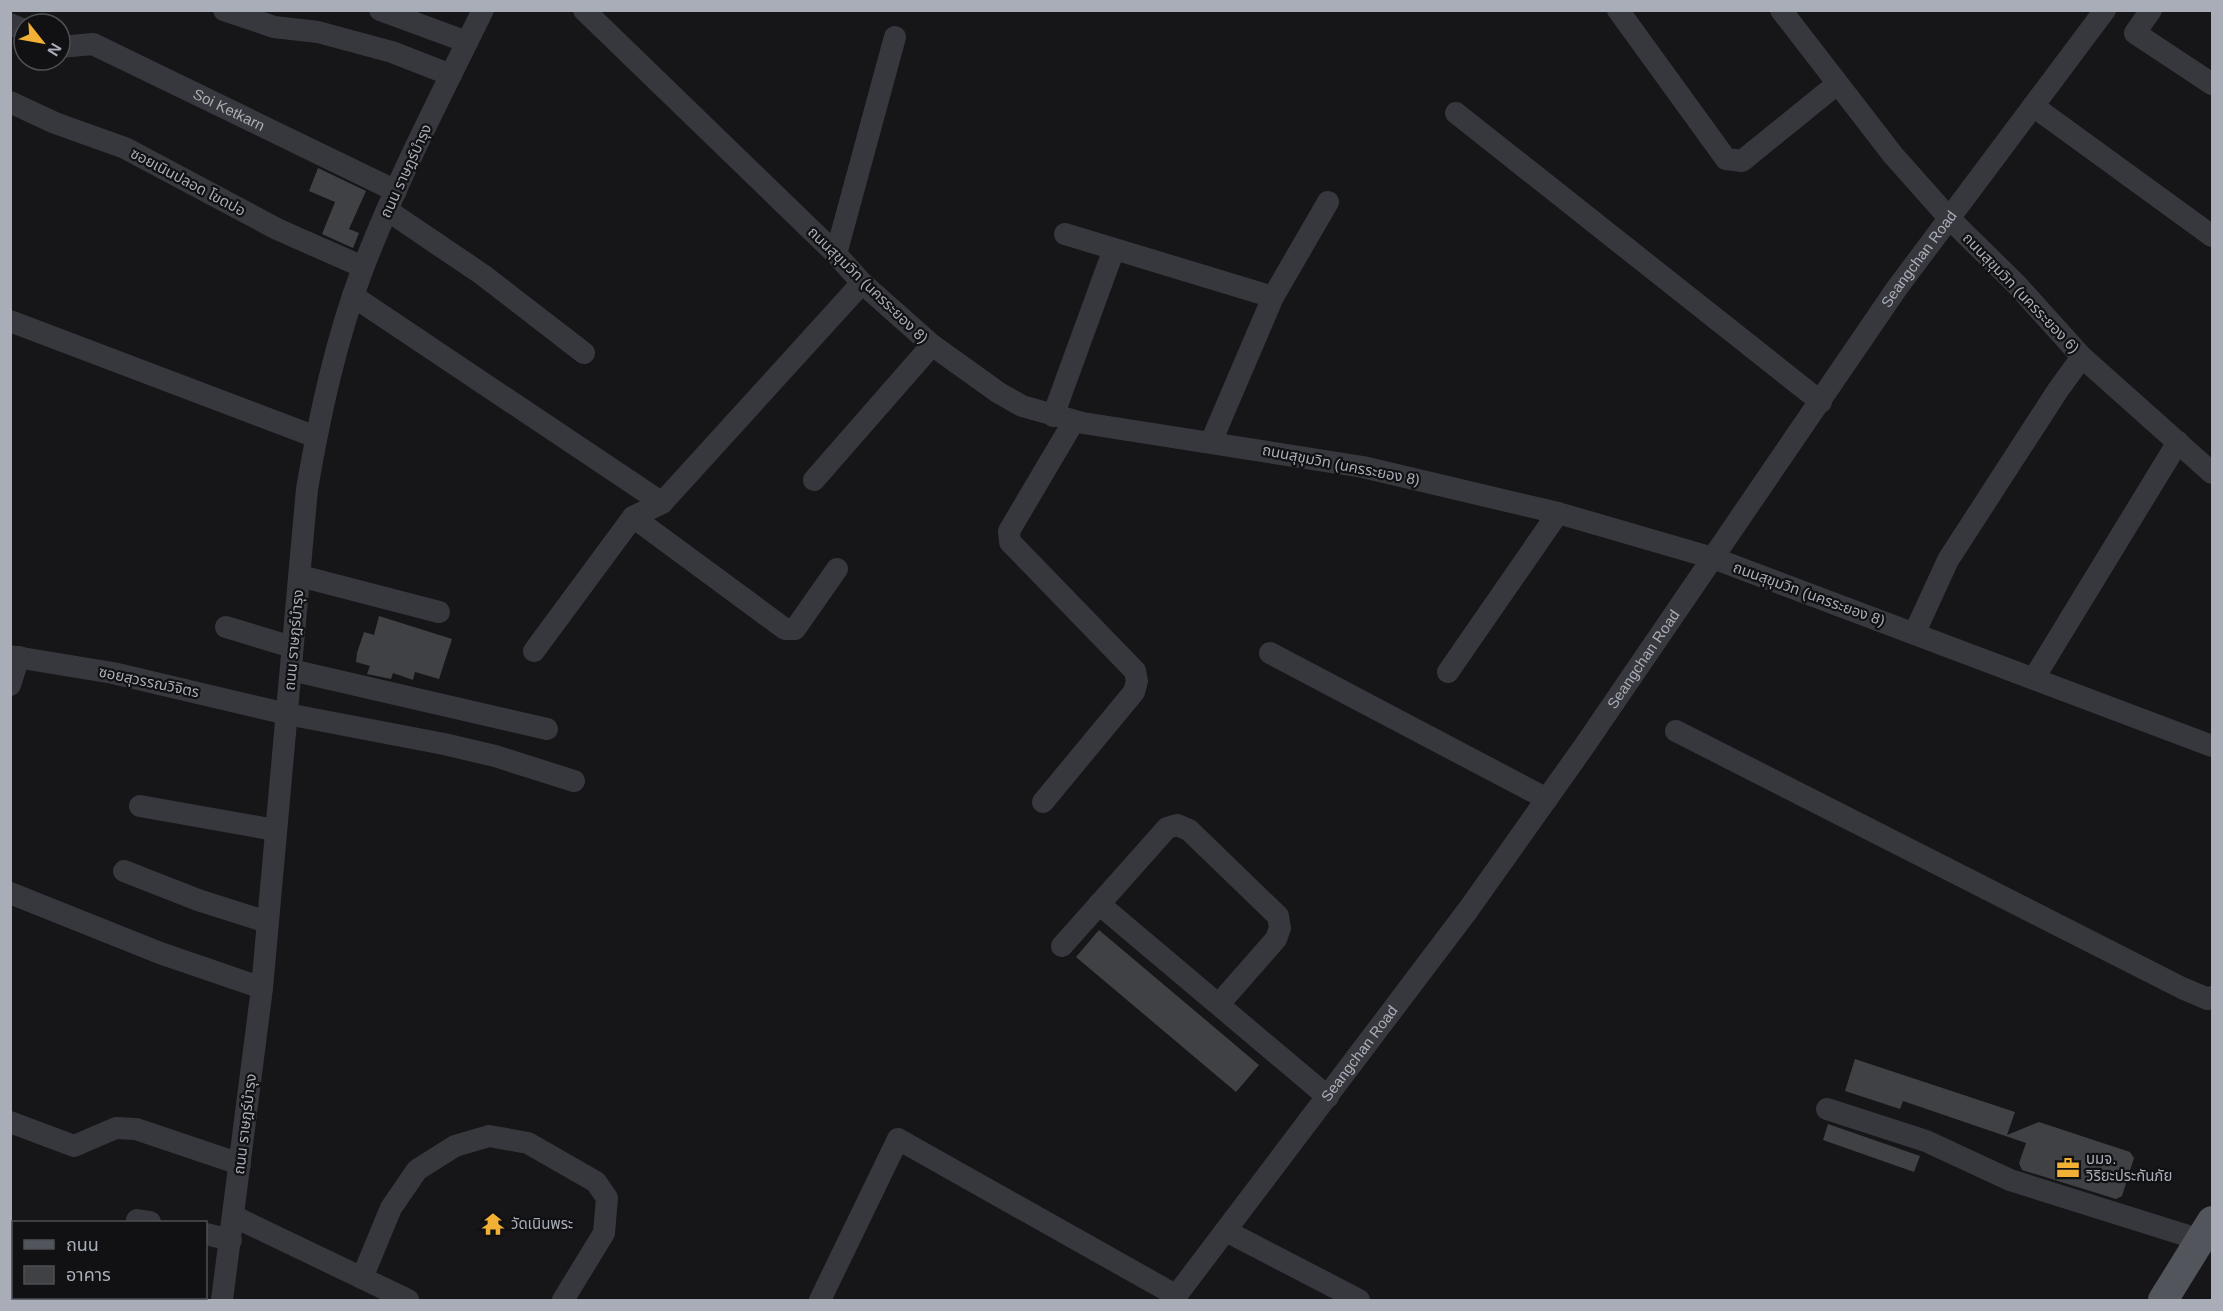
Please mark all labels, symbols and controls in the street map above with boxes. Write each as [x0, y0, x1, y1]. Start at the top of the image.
north arrow [12, 12, 72, 72]
text: N [44, 40, 65, 59]
street label: Soi Ketkarn [190, 85, 268, 134]
street label: ถนน ราษฎร์บำรุง [376, 121, 436, 221]
street label: ซอยเนินปลอด โขดปอ [128, 144, 249, 219]
street label: Seangchan Road [1877, 207, 1960, 310]
street label: ถนนสุขุมวิท (นครระยอง 8) [804, 223, 932, 347]
street label: ถนนสุขุมวิท (นครระยอง 6) [1959, 229, 2083, 357]
street label: ถนนสุขุมวิท (นครระยอง 8) [1261, 441, 1421, 489]
street label: ถนนสุขุมวิท (นครระยอง 8) [1731, 558, 1887, 630]
street label: ถนน ราษฎร์บำรุง [281, 589, 307, 691]
street label: Seangchan Road [1603, 606, 1683, 712]
street label: ซอยสุวรรณวิจิตร [97, 663, 201, 701]
street label: Seangchan Road [1317, 1002, 1401, 1105]
street label: ถนน ราษฎร์บำรุง [230, 1073, 260, 1175]
place label: บมจ. วิริยะประกันภัย [2086, 1150, 2172, 1184]
office icon: บมจ. วิริยะประกันภัย [2055, 1155, 2081, 1181]
temple icon: วัดเนินพระ [480, 1211, 506, 1237]
place label: วัดเนินพระ [511, 1215, 573, 1232]
legend [12, 1221, 207, 1299]
text: ถนน [66, 1235, 99, 1255]
text: อาคาร [66, 1265, 111, 1285]

